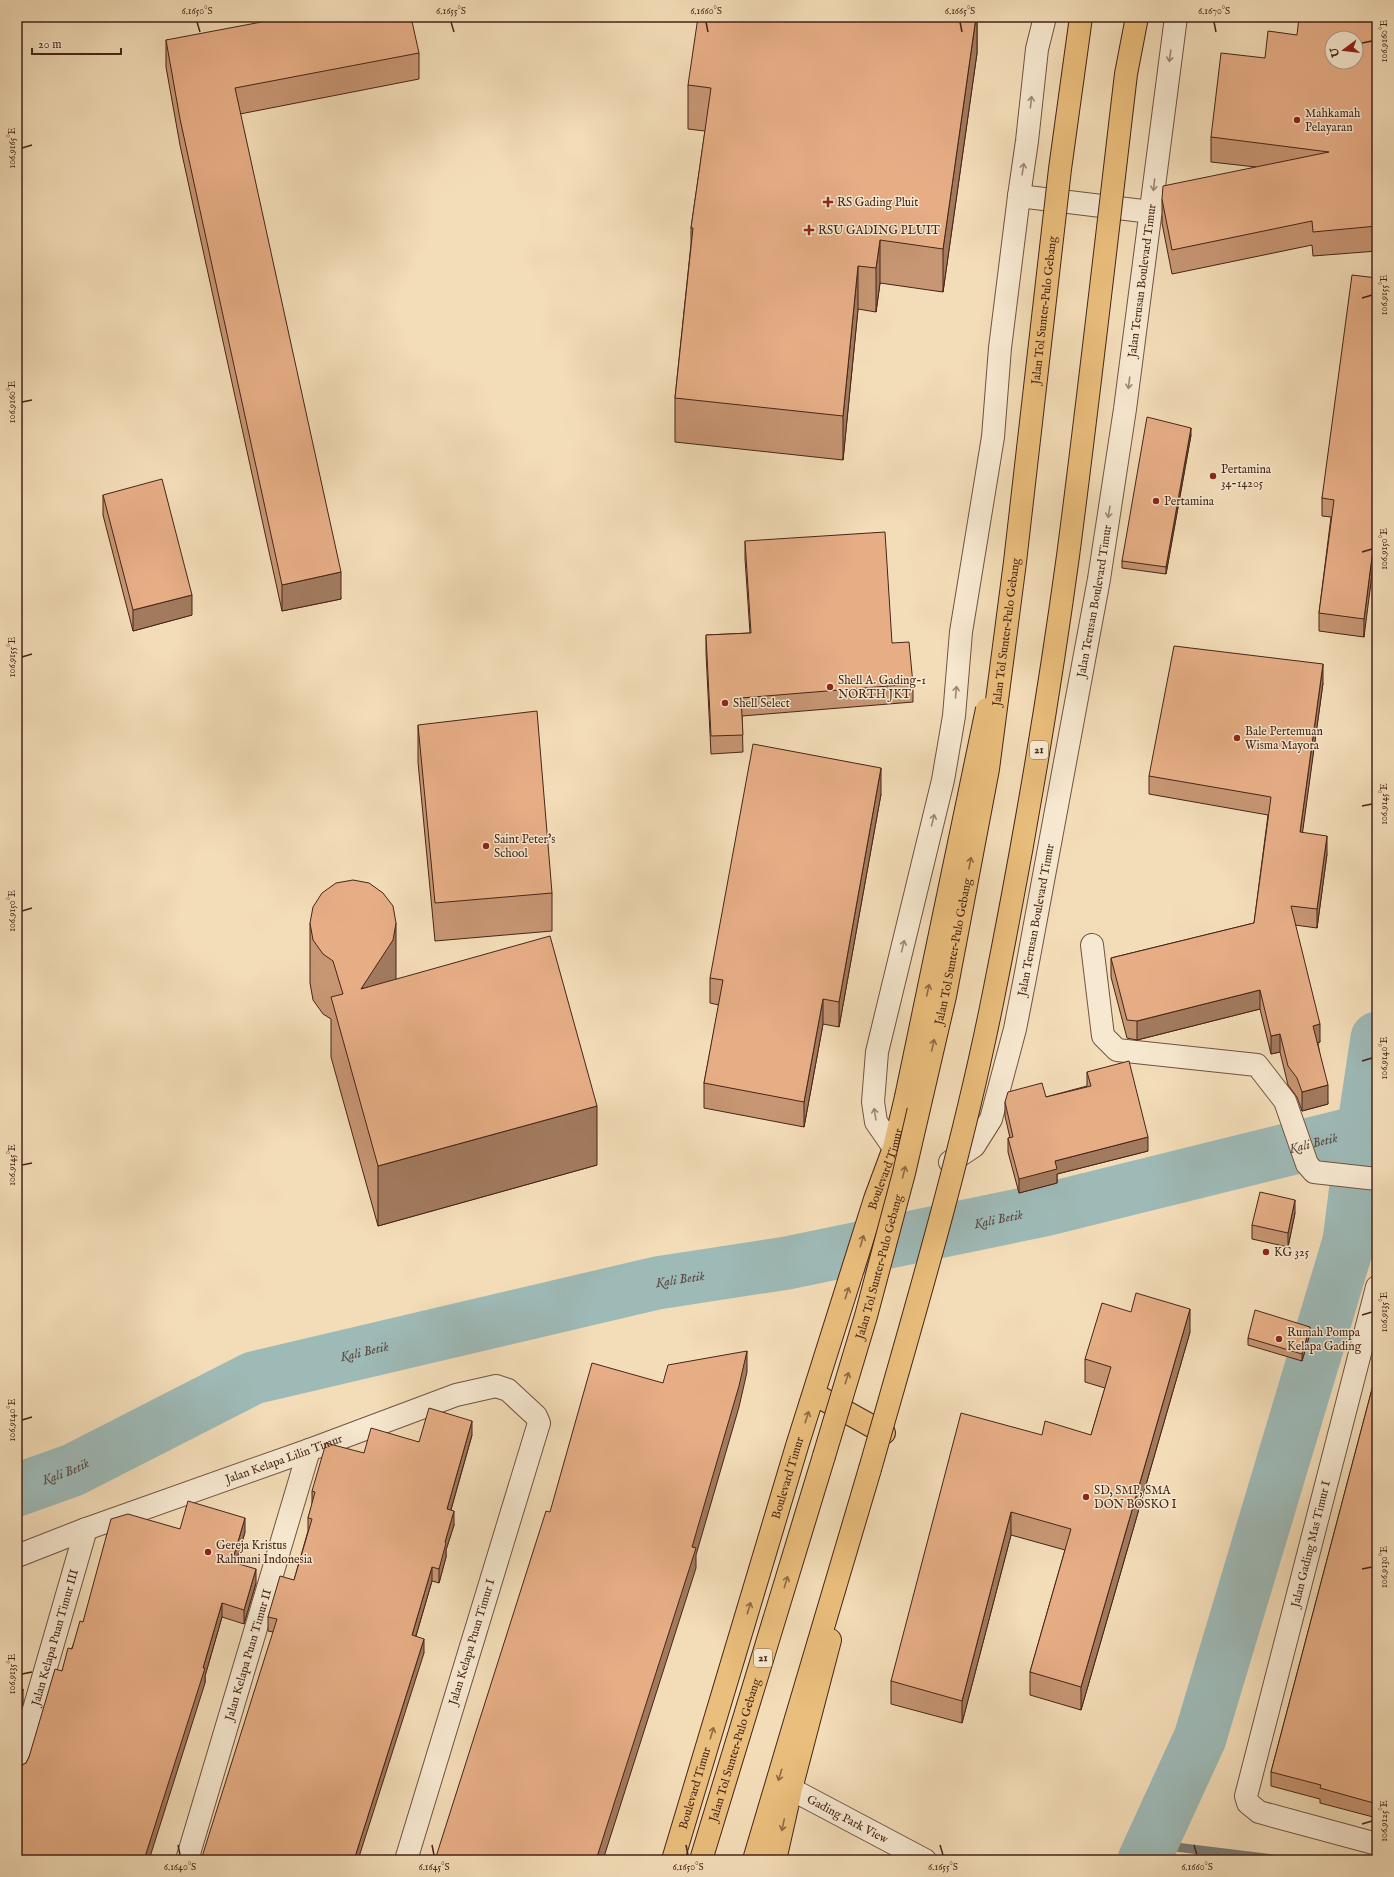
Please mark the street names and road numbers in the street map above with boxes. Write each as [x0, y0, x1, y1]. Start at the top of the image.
street label: Jalan Terusan Boulevard Timur [1124, 202, 1159, 360]
street label: Jalan Tol Sunter–Pulo Gebang [1028, 235, 1060, 387]
street label: Jalan Terusan Boulevard Timur [1073, 523, 1115, 681]
street label: Jalan Tol Sunter–Pulo Gebang [989, 557, 1023, 709]
road number: 21 [1030, 741, 1048, 759]
street label: Jalan Terusan Boulevard Timur [1014, 842, 1057, 999]
street label: Jalan Tol Sunter–Pulo Gebang [931, 876, 975, 1029]
street label: Boulevard Timur [865, 1126, 906, 1211]
street label: Jalan Tol Sunter–Pulo Gebang [851, 1192, 906, 1343]
street label: Jalan Kelapa Lilin Timur [221, 1430, 345, 1488]
street label: Boulevard Timur [768, 1434, 807, 1521]
street label: Jalan Gading Mas Timur I [1288, 1479, 1335, 1611]
street label: Jalan Kelapa Puan Timur III [27, 1567, 82, 1710]
street label: Jalan Kelapa Puan Timur I [445, 1577, 499, 1709]
street label: Jalan Kelapa Puan Timur II [221, 1587, 275, 1725]
road number: 21 [754, 1649, 772, 1667]
street label: Jalan Tol Sunter–Pulo Gebang [705, 1676, 764, 1826]
street label: Boulevard Timur [675, 1745, 714, 1831]
street label: Gading Park View [804, 1791, 892, 1847]

